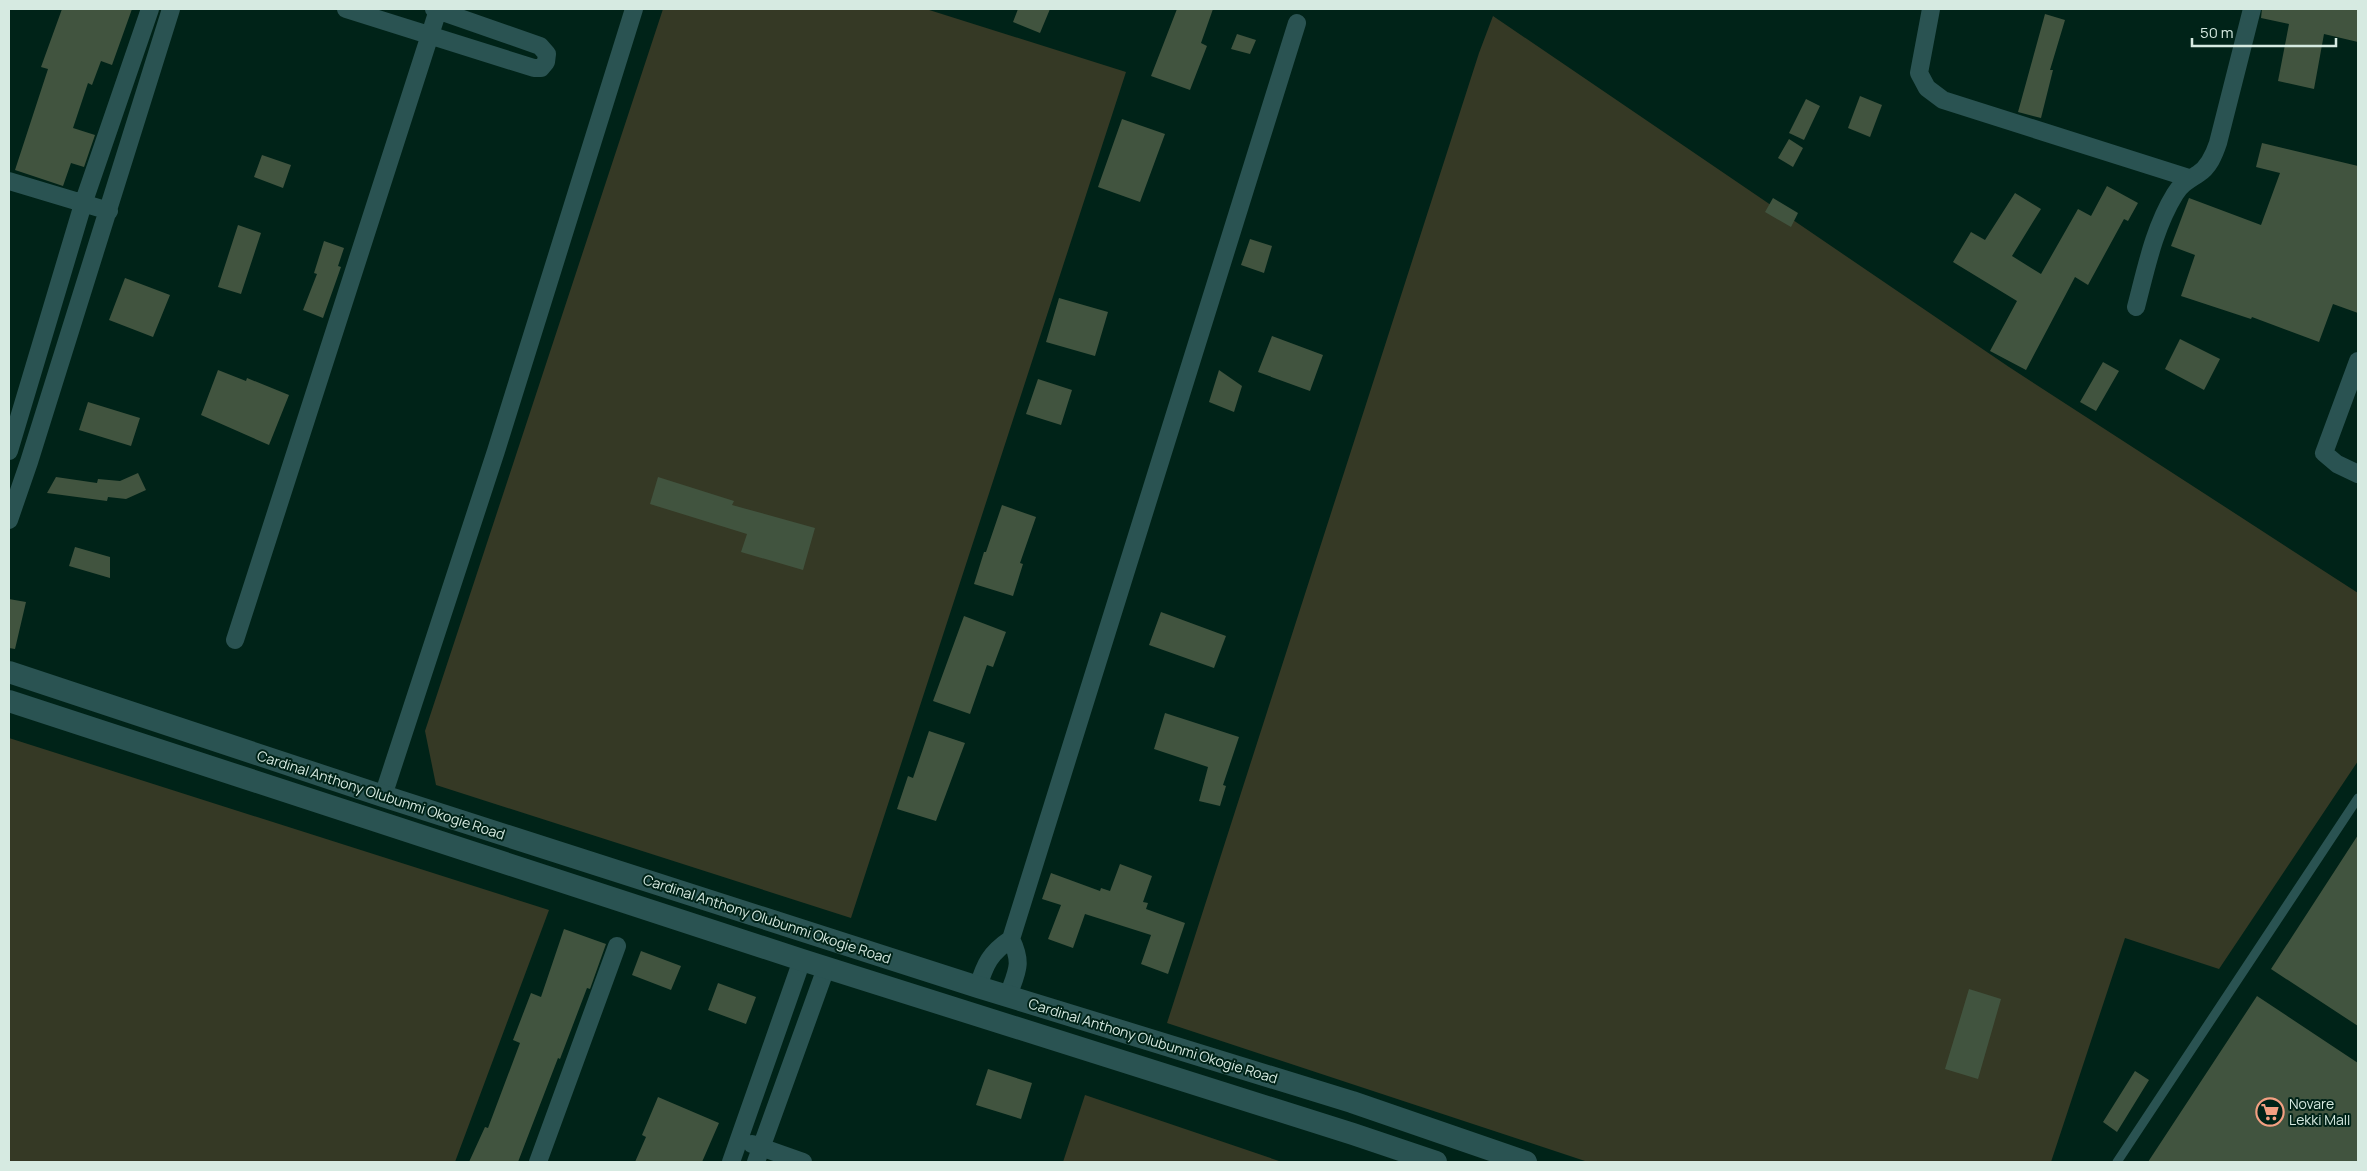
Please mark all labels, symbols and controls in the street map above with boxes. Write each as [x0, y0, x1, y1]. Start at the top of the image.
scale bar [2192, 15, 2336, 47]
text: 50 m [2200, 22, 2234, 43]
street label: Cardinal Anthony Olubunmi Okogie Road [255, 745, 508, 844]
street label: Cardinal Anthony Olubunmi Okogie Road [641, 869, 894, 968]
street label: Cardinal Anthony Olubunmi Okogie Road [1026, 993, 1280, 1088]
place label: Novare Lekki Mall [2289, 1094, 2350, 1129]
supermarket icon: Novare Lekki Mall [2255, 1097, 2285, 1127]

